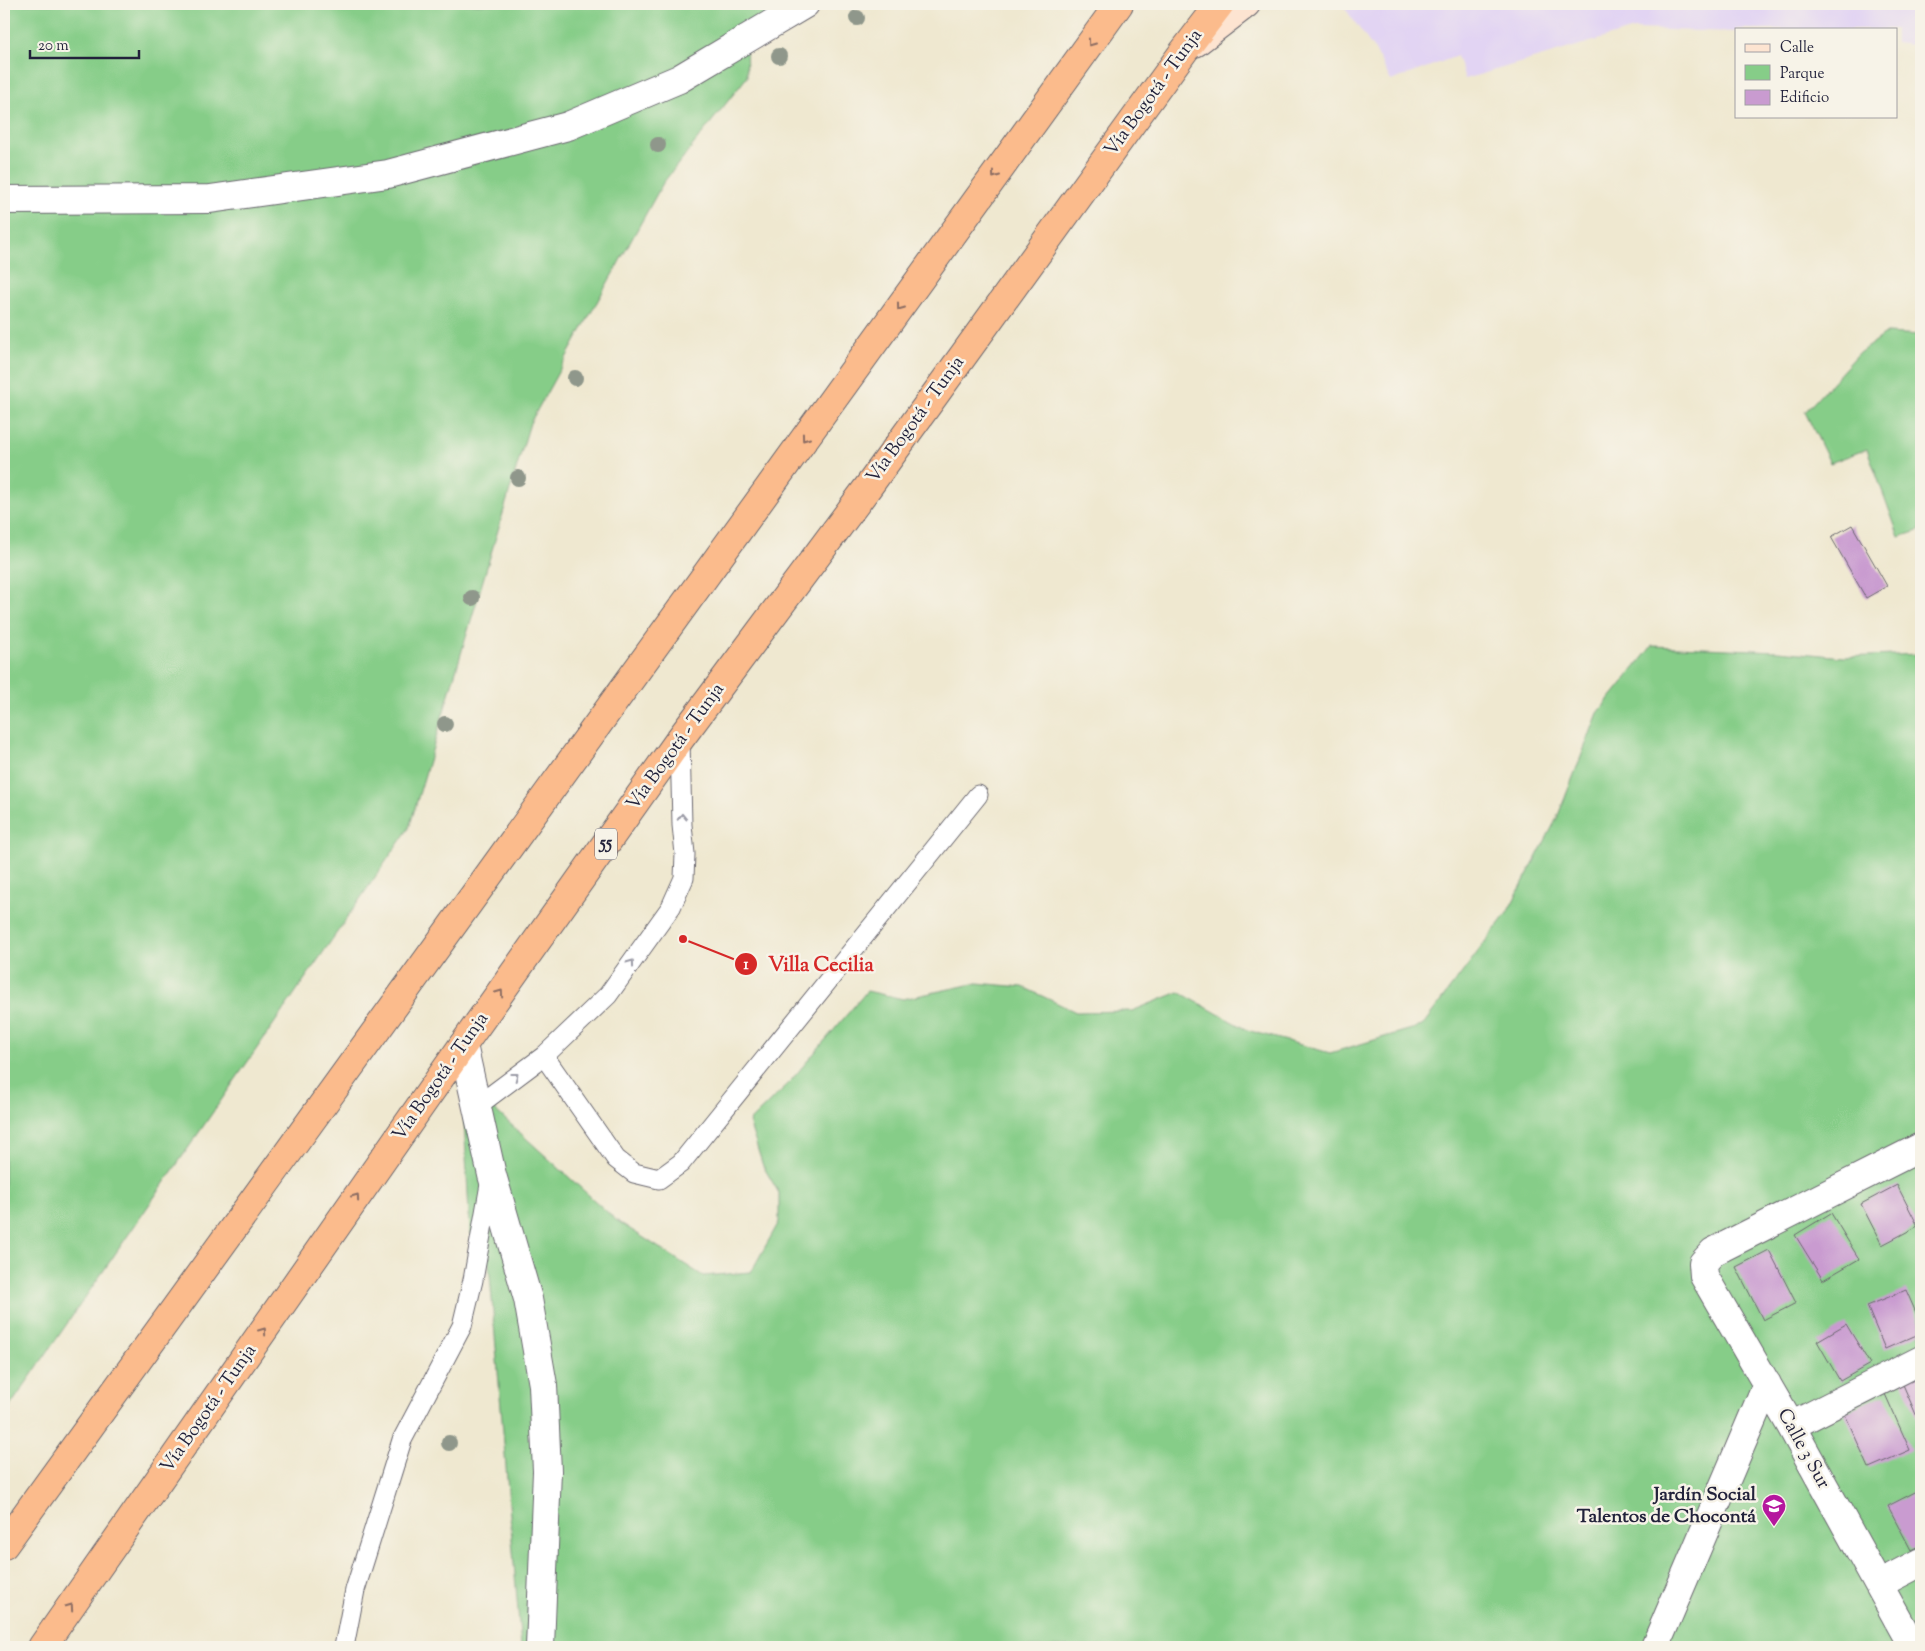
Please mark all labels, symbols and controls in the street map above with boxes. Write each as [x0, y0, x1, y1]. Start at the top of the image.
street label: Vía Bogotá - Tunja [1099, 24, 1210, 162]
scale bar [30, 28, 139, 60]
legend [1735, 28, 1898, 118]
text: 20 m [38, 36, 69, 57]
one-way arrow [1088, 37, 1097, 47]
text: Calle [1780, 38, 1814, 59]
text: Parque [1780, 64, 1824, 85]
text: Edificio [1780, 88, 1829, 109]
one-way arrow [993, 169, 1001, 178]
one-way arrow [897, 301, 906, 310]
street label: Vía Bogotá - Tunja [861, 351, 972, 489]
one-way arrow [802, 432, 811, 442]
street label: Vía Bogotá - Tunja [621, 678, 732, 816]
one-way arrow [677, 813, 687, 820]
road number: 55 [595, 829, 617, 860]
callout: Villa Cecilia [733, 947, 884, 982]
text: Villa Cecilia [768, 952, 874, 981]
text: 1 [743, 955, 749, 976]
one-way arrow [625, 959, 634, 969]
one-way arrow [494, 989, 503, 999]
street label: Vía Bogotá - Tunja [386, 1007, 496, 1147]
one-way arrow [509, 1073, 519, 1082]
one-way arrow [350, 1194, 359, 1203]
one-way arrow [257, 1327, 266, 1336]
street label: Vía Bogotá - Tunja [154, 1339, 264, 1479]
street label: Calle 3 Sur [1770, 1404, 1836, 1494]
place label: Jardín Social Talentos de Chocontá [1577, 1482, 1757, 1531]
school or university icon: Jardín Social Talentos de Chocontá [1761, 1493, 1787, 1527]
one-way arrow [64, 1603, 73, 1613]

